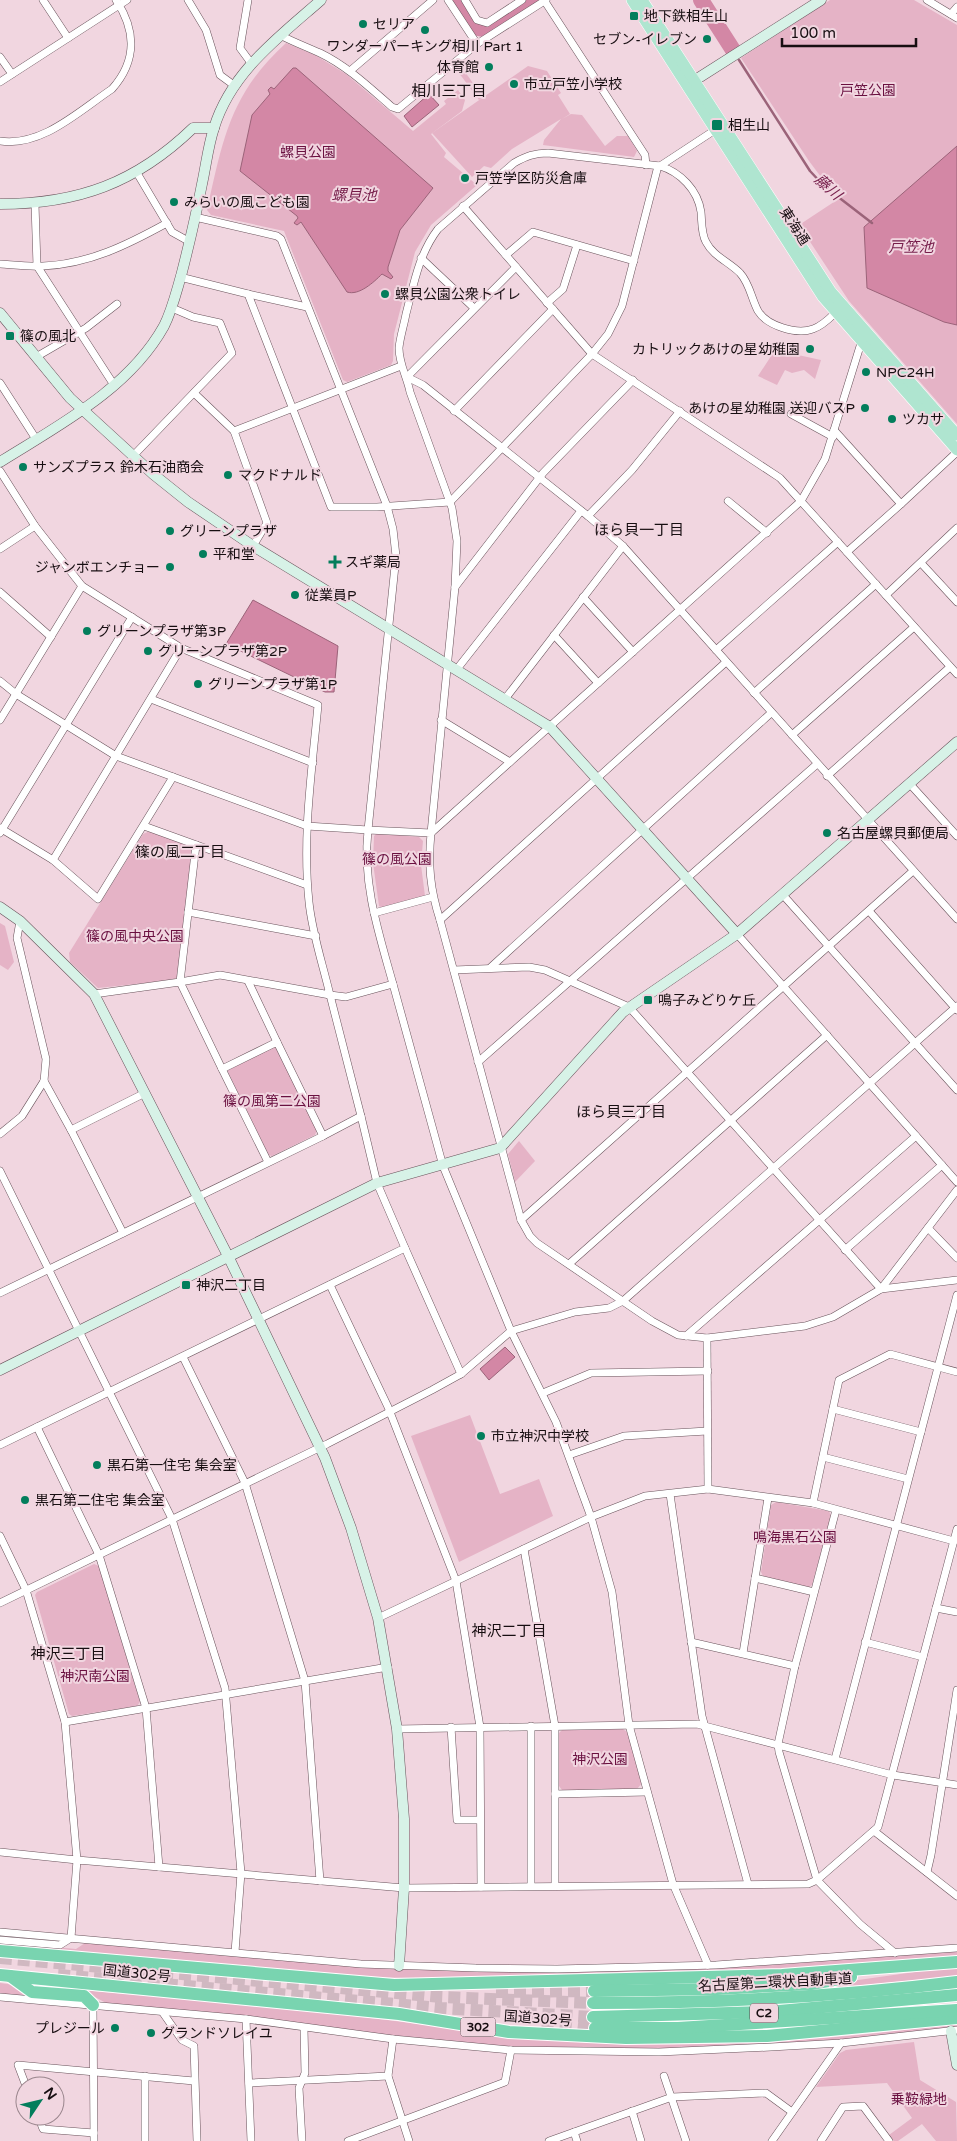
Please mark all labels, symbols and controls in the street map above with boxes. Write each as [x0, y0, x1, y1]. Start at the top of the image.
place label: 地下鉄相生山 [644, 8, 728, 25]
marker: 地下鉄相生山 [628, 10, 640, 22]
scale bar [782, 15, 916, 47]
place label: セリア [373, 16, 415, 33]
marker: セリア [357, 18, 369, 30]
marker: ワンダーパーキング相川 Part 1 [419, 24, 431, 36]
text: 100 m [790, 24, 836, 42]
place label: セブン-イレブン [593, 31, 697, 48]
marker: セブン-イレブン [701, 33, 713, 45]
place label: ワンダーパーキング相川 Part 1 [326, 38, 524, 55]
place label: 体育館 [437, 59, 479, 76]
marker: 体育館 [483, 61, 495, 73]
place label: 市立戸笠小学校 [524, 76, 622, 93]
marker: 市立戸笠小学校 [508, 78, 520, 90]
district label: 相川三丁目 [411, 82, 487, 100]
park label: 戸笠公園 [840, 82, 896, 99]
place label: 相生山 [728, 117, 770, 134]
marker: 相生山 [710, 118, 724, 132]
park label: 螺貝公園 [280, 144, 336, 161]
place label: 戸笠学区防災倉庫 [475, 170, 587, 187]
water label: 藤川 [811, 170, 847, 205]
marker: 戸笠学区防災倉庫 [459, 172, 471, 184]
water label: 螺貝池 [331, 186, 378, 204]
place label: みらいの風こども園 [184, 194, 310, 211]
marker: みらいの風こども園 [168, 196, 180, 208]
street label: 東海通 [776, 204, 813, 249]
water label: 戸笠池 [888, 238, 935, 256]
place label: 螺貝公園公衆トイレ [395, 286, 521, 303]
marker: 螺貝公園公衆トイレ [379, 288, 391, 300]
place label: 篠の風北 [20, 328, 76, 345]
marker: 篠の風北 [4, 330, 16, 342]
place label: カトリックあけの星幼稚園 [632, 341, 800, 358]
marker: カトリックあけの星幼稚園 [804, 343, 816, 355]
place label: NPC24H [876, 364, 935, 381]
marker: NPC24H [860, 366, 872, 378]
place label: あけの星幼稚園 送迎バスP [688, 400, 855, 417]
marker: あけの星幼稚園 送迎バスP [859, 402, 871, 414]
place label: ツカサ [902, 411, 944, 428]
marker: ツカサ [886, 413, 898, 425]
place label: サンズプラス 鈴木石油商会 [33, 459, 204, 476]
marker: サンズプラス 鈴木石油商会 [17, 461, 29, 473]
place label: マクドナルド [238, 467, 322, 484]
marker: マクドナルド [222, 469, 234, 481]
district label: ほら貝一丁目 [594, 521, 684, 539]
place label: グリーンプラザ [180, 523, 277, 540]
marker: グリーンプラザ [164, 525, 176, 537]
place label: 平和堂 [213, 546, 255, 563]
marker: 平和堂 [197, 548, 209, 560]
place label: スギ薬局 [345, 554, 401, 571]
marker: スギ薬局 [329, 556, 341, 568]
place label: ジャンボエンチョー [35, 559, 160, 576]
marker: ジャンボエンチョー [164, 561, 176, 573]
place label: 従業員P [305, 587, 356, 604]
marker: 従業員P [289, 589, 301, 601]
place label: グリーンプラザ第3P [97, 623, 226, 640]
marker: グリーンプラザ第3P [81, 625, 93, 637]
place label: グリーンプラザ第2P [158, 643, 287, 660]
marker: グリーンプラザ第2P [142, 645, 154, 657]
place label: グリーンプラザ第1P [208, 676, 337, 693]
marker: グリーンプラザ第1P [192, 678, 204, 690]
place label: 名古屋螺貝郵便局 [837, 825, 949, 842]
marker: 名古屋螺貝郵便局 [821, 827, 833, 839]
district label: 篠の風二丁目 [135, 843, 225, 861]
park label: 篠の風公園 [362, 851, 432, 868]
park label: 篠の風中央公園 [86, 928, 184, 945]
place label: 鳴子みどりケ丘 [658, 992, 756, 1009]
marker: 鳴子みどりケ丘 [642, 994, 654, 1006]
park label: 篠の風第二公園 [223, 1093, 321, 1110]
district label: ほら貝三丁目 [576, 1103, 666, 1121]
place label: 神沢二丁目 [196, 1277, 266, 1294]
marker: 神沢二丁目 [180, 1279, 192, 1291]
place label: 市立神沢中学校 [491, 1428, 589, 1445]
marker: 市立神沢中学校 [475, 1430, 487, 1442]
place label: 黒石第一住宅 集会室 [107, 1457, 237, 1474]
marker: 黒石第一住宅 集会室 [91, 1459, 103, 1471]
place label: 黒石第二住宅 集会室 [35, 1492, 165, 1509]
marker: 黒石第二住宅 集会室 [19, 1494, 31, 1506]
park label: 鳴海黒石公園 [753, 1529, 837, 1546]
district label: 神沢二丁目 [471, 1622, 547, 1640]
district label: 神沢三丁目 [30, 1645, 106, 1663]
park label: 神沢南公園 [60, 1668, 130, 1685]
park label: 神沢公園 [572, 1751, 628, 1768]
street label: 国道302号 [102, 1961, 172, 1986]
street label: 名古屋第二環状自動車道 [698, 1970, 852, 1995]
road number: C2 [750, 2004, 778, 2022]
street label: 国道302号 [503, 2008, 573, 2029]
road number: 302 [460, 2018, 496, 2036]
place label: プレジール [35, 2020, 105, 2037]
marker: プレジール [109, 2022, 121, 2034]
place label: グランドソレイユ [161, 2025, 273, 2042]
marker: グランドソレイユ [145, 2027, 157, 2039]
north arrow [15, 2076, 65, 2126]
text: N [40, 2084, 60, 2103]
park label: 乗鞍緑地 [891, 2091, 947, 2108]

